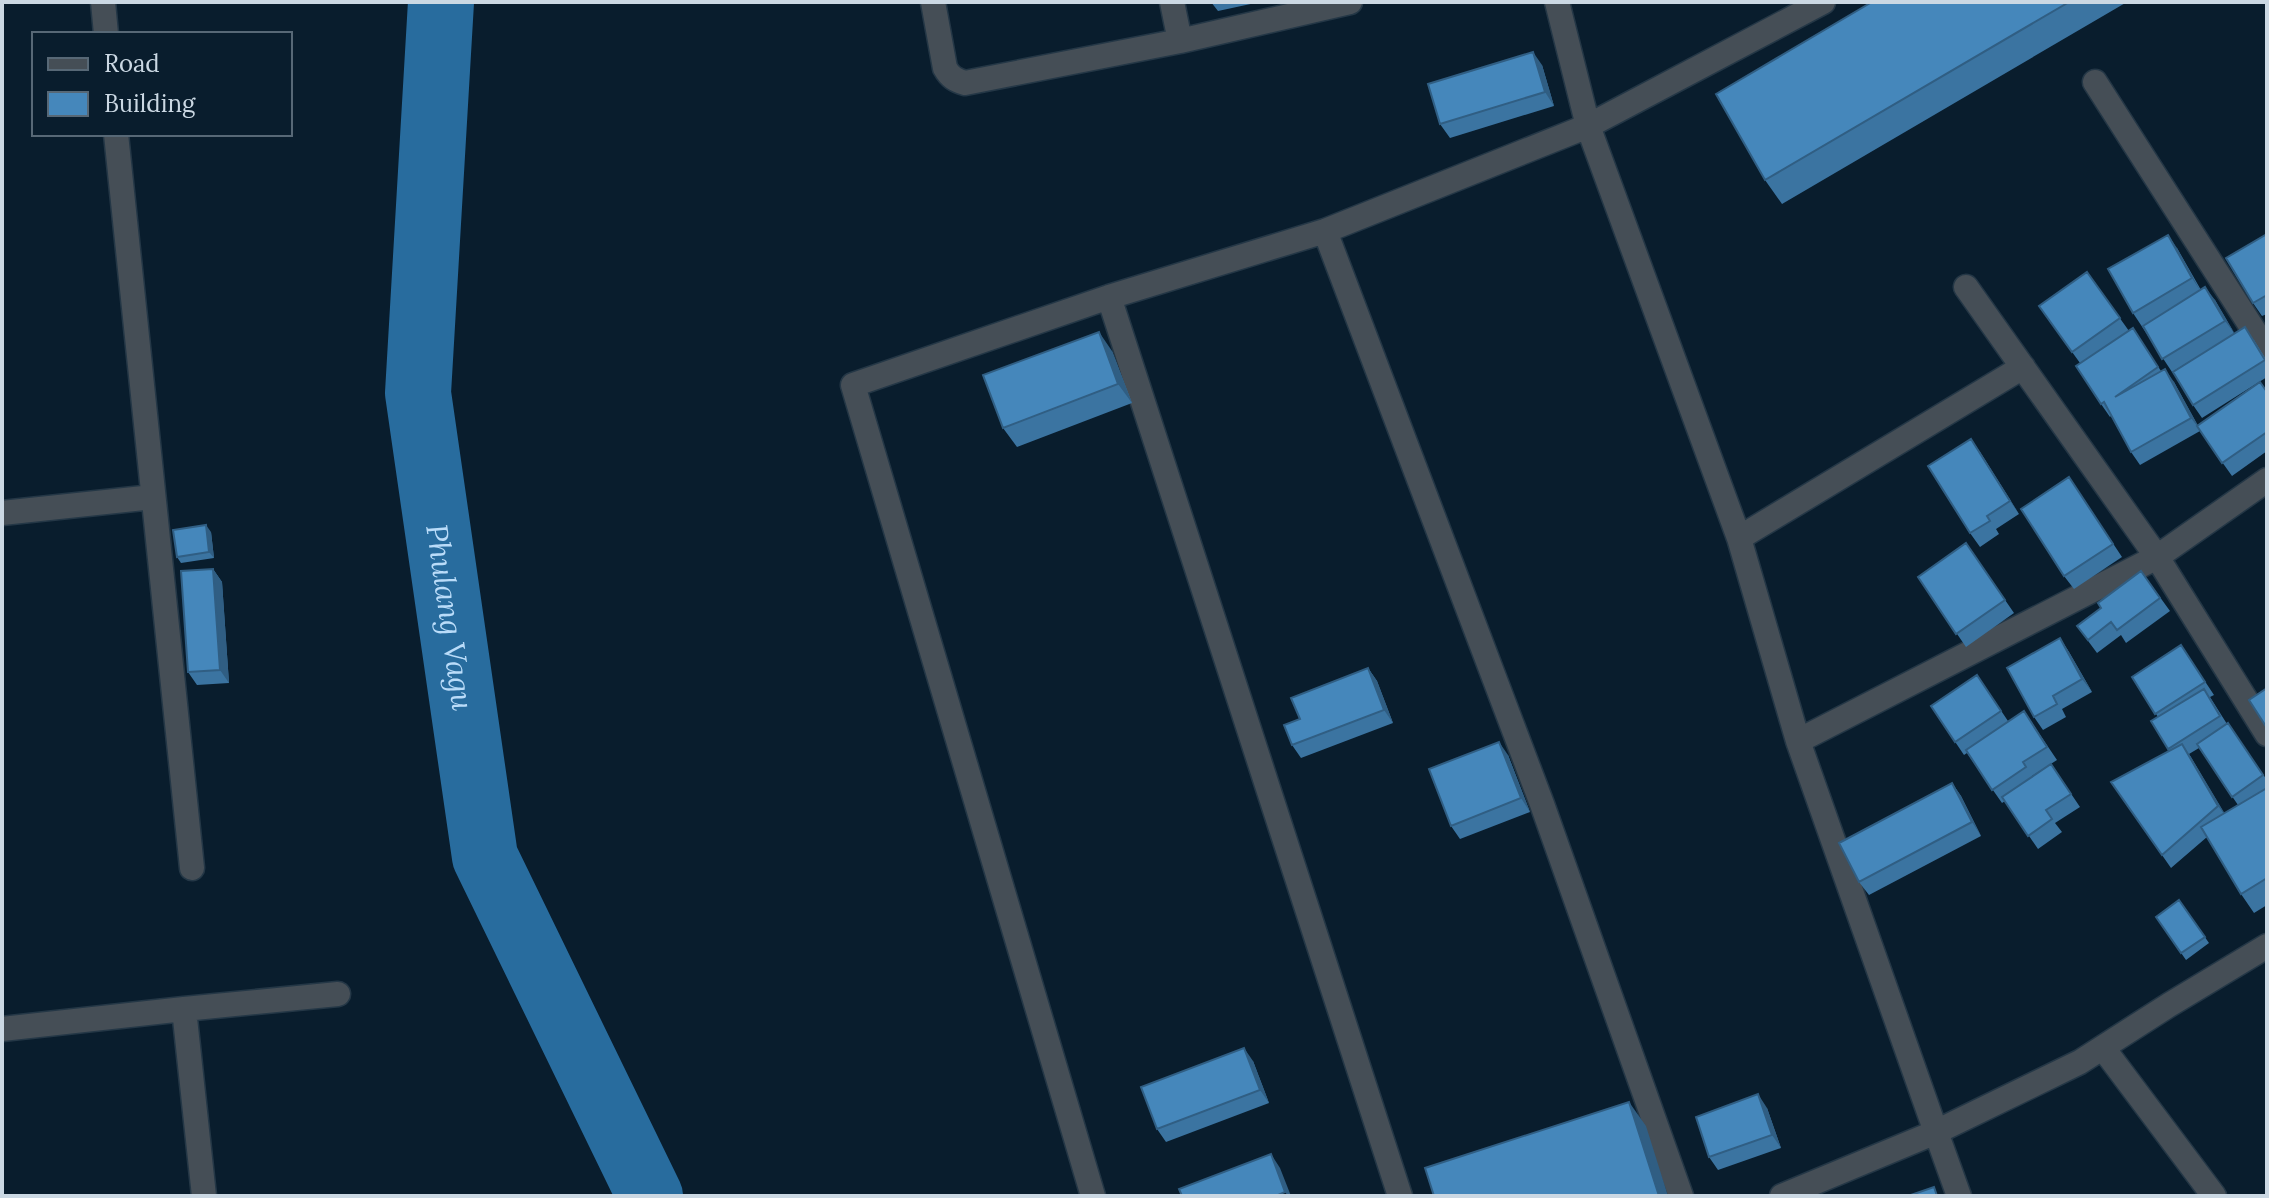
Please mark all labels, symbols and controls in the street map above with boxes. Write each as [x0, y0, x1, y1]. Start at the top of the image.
legend [32, 32, 292, 136]
text: Road [104, 48, 160, 79]
text: Building [104, 88, 196, 119]
water label: Phulang Vagu [418, 522, 483, 713]

